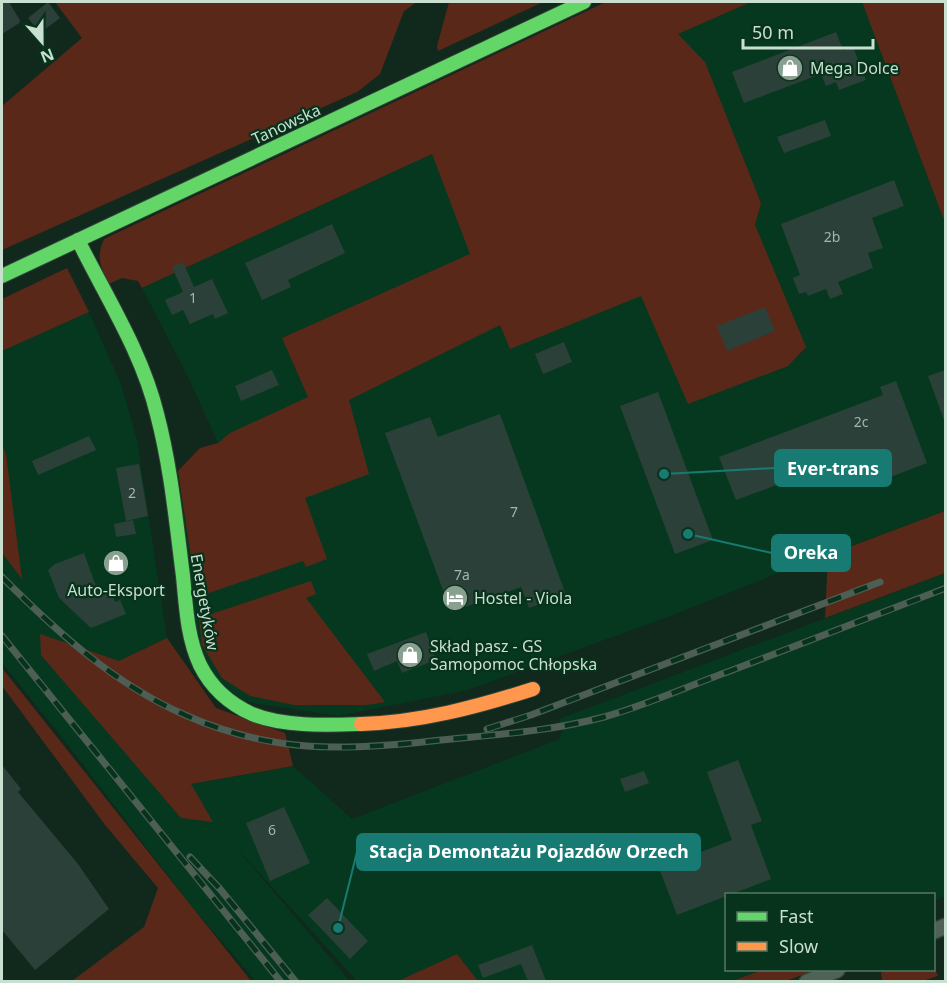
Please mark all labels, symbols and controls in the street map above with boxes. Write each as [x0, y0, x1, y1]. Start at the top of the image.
north arrow [12, 12, 72, 72]
scale bar [743, 12, 874, 50]
text: 50 m [752, 20, 794, 44]
text: N [37, 43, 57, 69]
shop icon: Mega Dolce [775, 53, 805, 83]
place label: Mega Dolce [810, 57, 899, 79]
street label: Tanowska [248, 98, 324, 150]
house number: 2b [824, 227, 840, 246]
house number: 1 [189, 288, 197, 307]
house number: 2c [854, 412, 869, 431]
callout: Ever-trans [775, 450, 891, 486]
text: Ever-trans [787, 456, 879, 480]
house number: 2 [128, 483, 136, 502]
house number: 7 [510, 502, 518, 521]
callout: Oreka [772, 535, 850, 571]
text: Oreka [784, 540, 838, 564]
shop icon: Auto-Eksport [101, 548, 131, 578]
street label: Energetyków [186, 552, 224, 652]
house number: 7a [454, 565, 470, 584]
place label: Auto-Eksport [67, 579, 165, 601]
hotel icon: Hostel - Viola [440, 583, 470, 613]
place label: Hostel - Viola [474, 587, 572, 609]
place label: Skład pasz - GS Samopomoc Chłopska [430, 635, 597, 675]
shop icon: Skład pasz - GS Samopomoc Chłopska [395, 640, 425, 670]
house number: 6 [268, 820, 276, 839]
callout: Stacja Demontażu Pojazdów Orzech [357, 834, 700, 870]
text: Stacja Demontażu Pojazdów Orzech [369, 839, 689, 863]
legend [725, 893, 935, 971]
text: Fast [779, 904, 814, 928]
text: Slow [779, 934, 818, 958]

